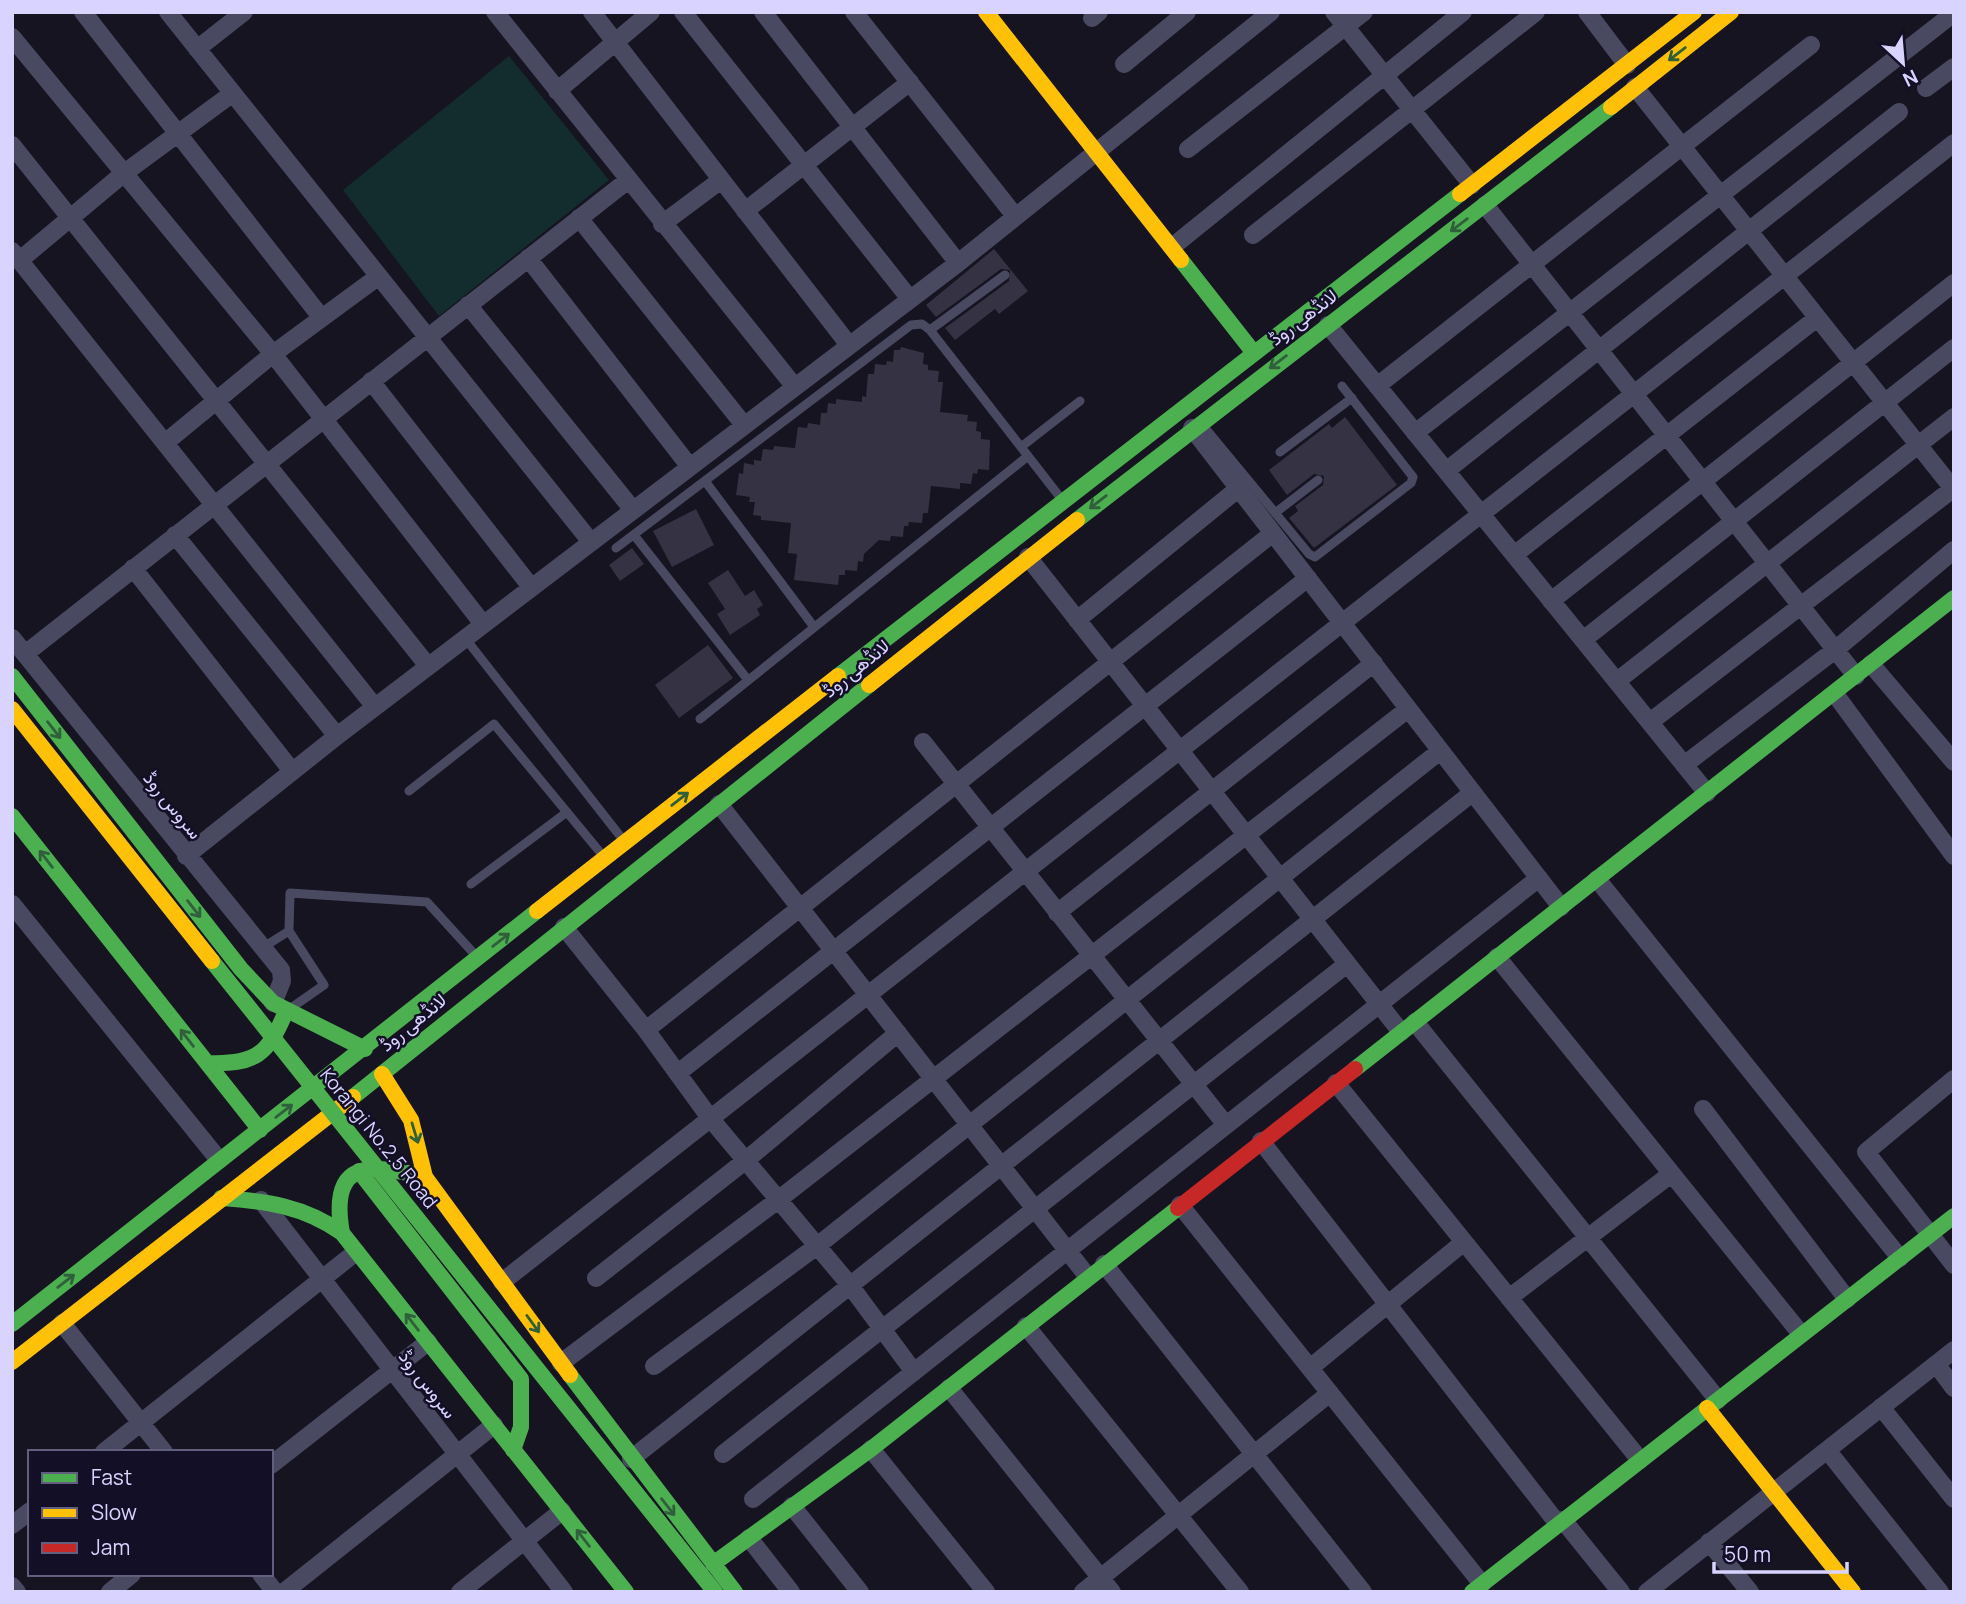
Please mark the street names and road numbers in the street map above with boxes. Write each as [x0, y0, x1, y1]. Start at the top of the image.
street label: لانڈھی روڈ [1263, 283, 1343, 351]
street label: لانڈھی روڈ [817, 633, 895, 703]
street label: سروس روڈ [138, 766, 208, 844]
street label: لانڈھی روڈ [374, 987, 452, 1057]
street label: Korangi No.2.5 Road [314, 1062, 444, 1214]
street label: سروس روڈ [393, 1344, 463, 1424]

